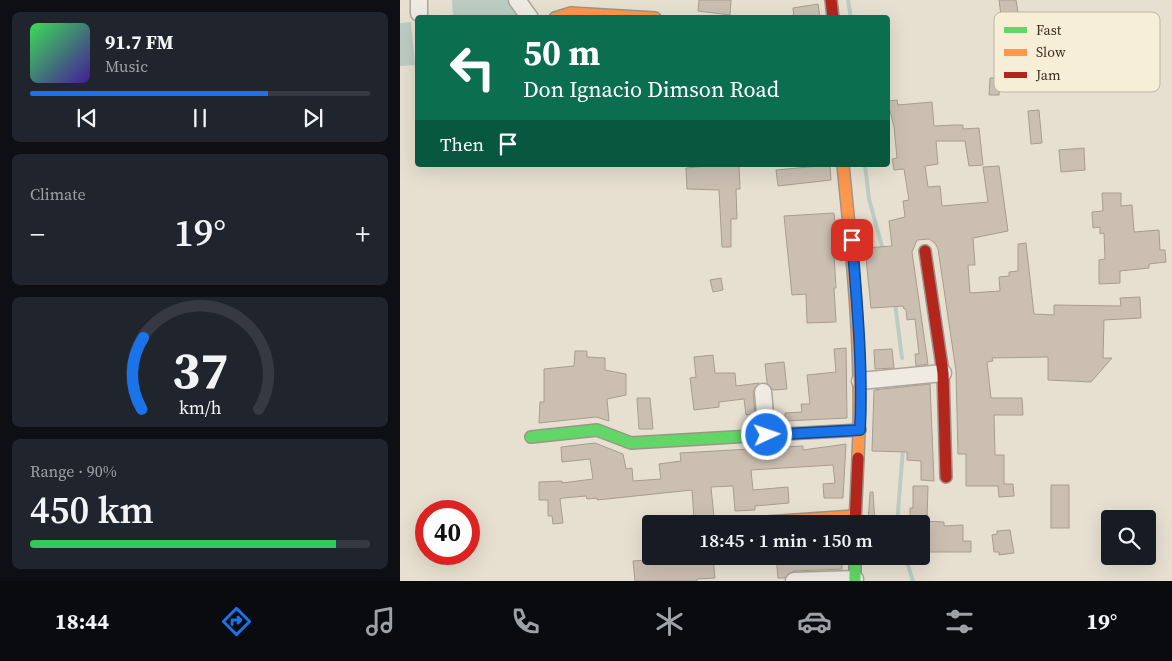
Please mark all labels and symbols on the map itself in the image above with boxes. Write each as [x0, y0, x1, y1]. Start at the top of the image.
legend [994, 12, 1160, 92]
text: Fast [1036, 20, 1062, 40]
text: Slow [1036, 42, 1066, 62]
text: Jam [1035, 65, 1061, 85]
pin [831, 219, 873, 261]
position arrow [740, 408, 792, 460]
speed limit sign: 40 [415, 500, 480, 565]

